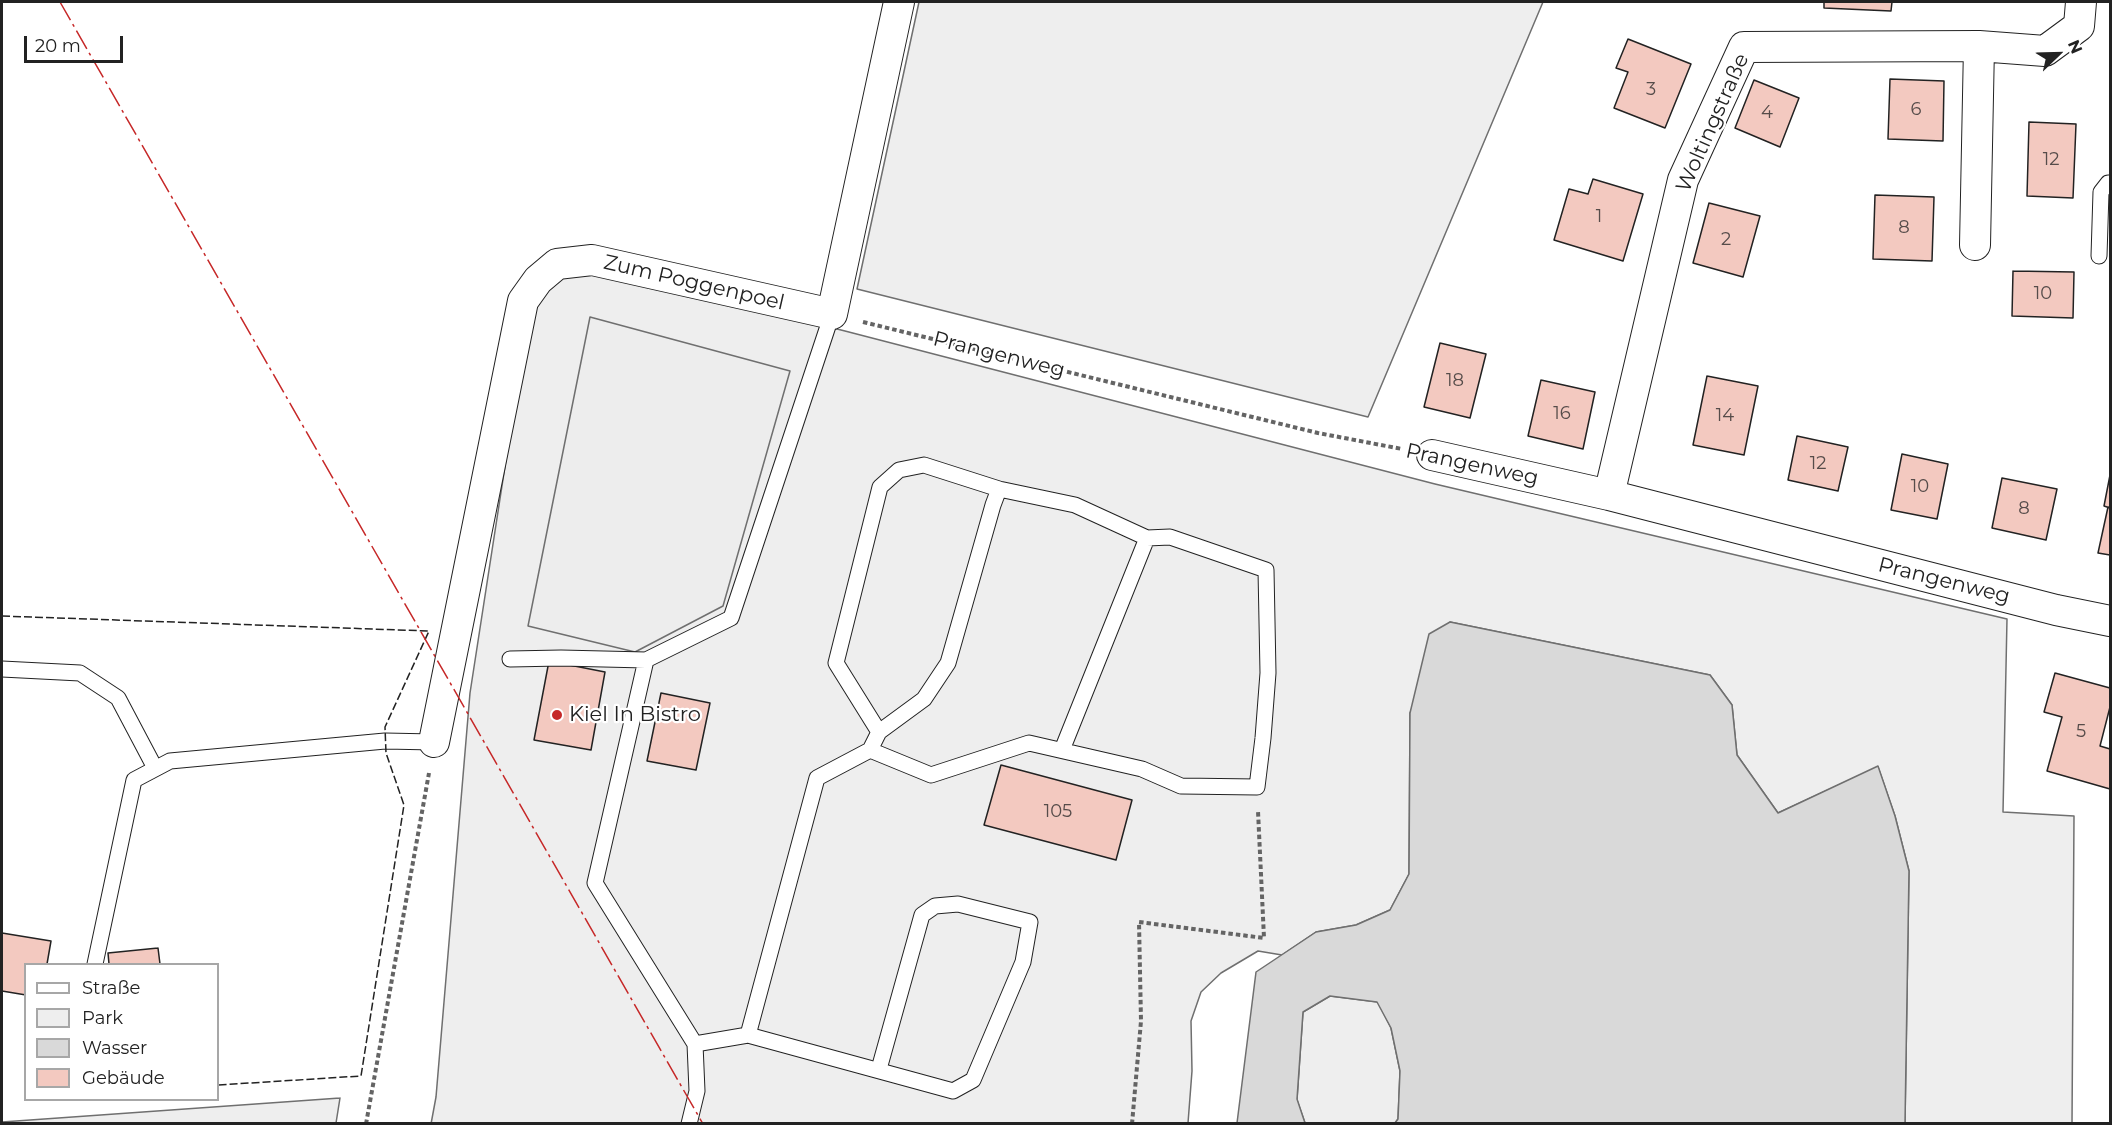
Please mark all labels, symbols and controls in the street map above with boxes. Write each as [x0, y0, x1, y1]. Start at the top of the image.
scale bar [27, 24, 126, 62]
north arrow [2028, 24, 2088, 84]
text: 20 m [35, 35, 81, 57]
text: N [2064, 37, 2086, 56]
street label: Woltingstraße [1671, 50, 1755, 196]
house number: 3 [1646, 79, 1656, 101]
house number: 6 [1911, 99, 1921, 121]
house number: 4 [1761, 102, 1773, 124]
house number: 12 [2043, 149, 2059, 171]
house number: 1 [1596, 206, 1602, 228]
house number: 8 [1898, 217, 1910, 239]
house number: 2 [1721, 229, 1731, 251]
street label: Zum Poggenpoel [601, 250, 787, 316]
house number: 10 [2034, 283, 2052, 305]
street label: Prangenweg [930, 326, 1068, 384]
house number: 18 [1446, 370, 1464, 392]
house number: 16 [1553, 403, 1571, 425]
house number: 14 [1716, 405, 1734, 427]
street label: Prangenweg [1403, 439, 1541, 491]
house number: 12 [1810, 453, 1826, 475]
house number: 10 [1911, 476, 1929, 498]
house number: 8 [2018, 498, 2030, 520]
street label: Prangenweg [1875, 552, 2013, 610]
place label: Kiel In Bistro [569, 702, 701, 728]
marker: Kiel In Bistro [550, 708, 564, 722]
house number: 5 [2076, 721, 2086, 743]
house number: 105 [1044, 801, 1072, 823]
legend [24, 963, 219, 1101]
text: Straße [82, 977, 140, 999]
text: Park [82, 1007, 123, 1029]
text: Wasser [82, 1037, 147, 1059]
text: Gebäude [82, 1067, 165, 1089]

